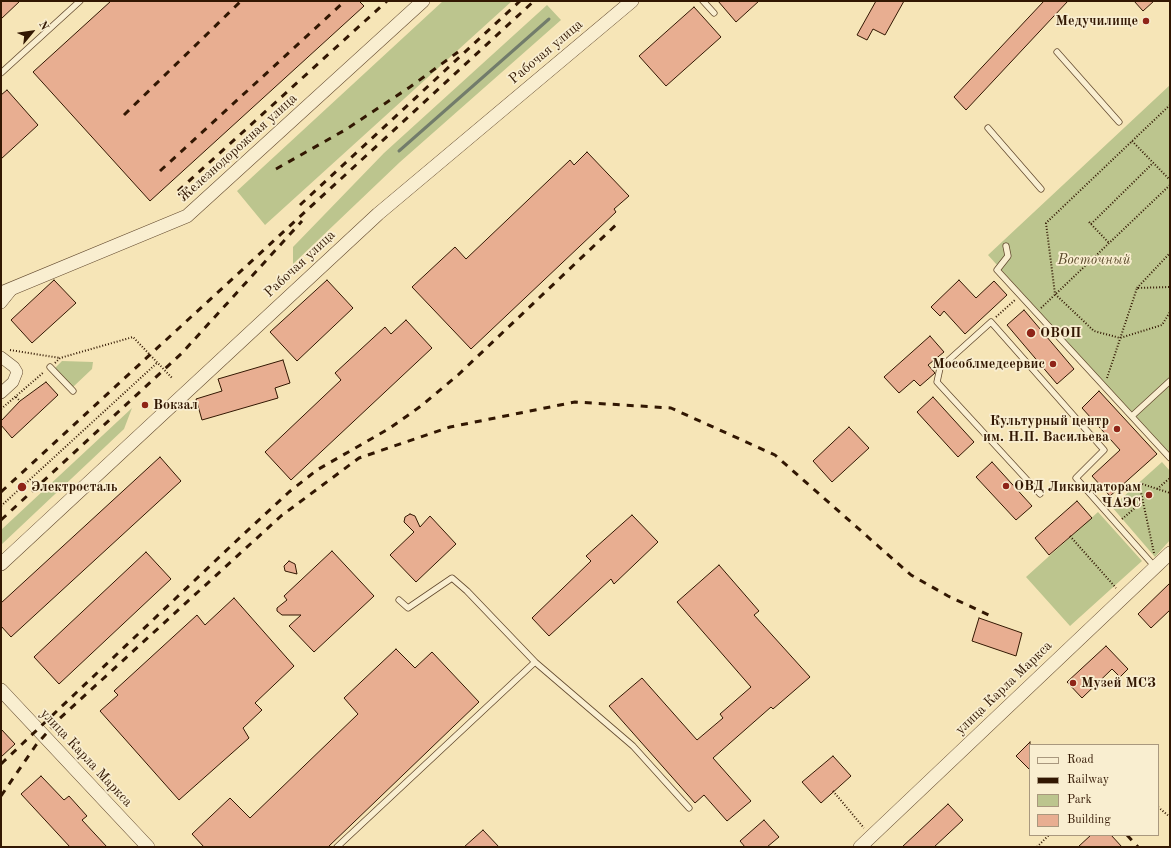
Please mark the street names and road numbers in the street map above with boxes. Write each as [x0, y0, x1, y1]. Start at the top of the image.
street label: Рабочая улица [506, 16, 586, 88]
street label: Железнодорожная улица [175, 90, 301, 206]
street label: Рабочая улица [261, 227, 339, 301]
street label: улица Карла Маркса [952, 638, 1056, 738]
street label: улица Карла Маркса [36, 705, 136, 811]

